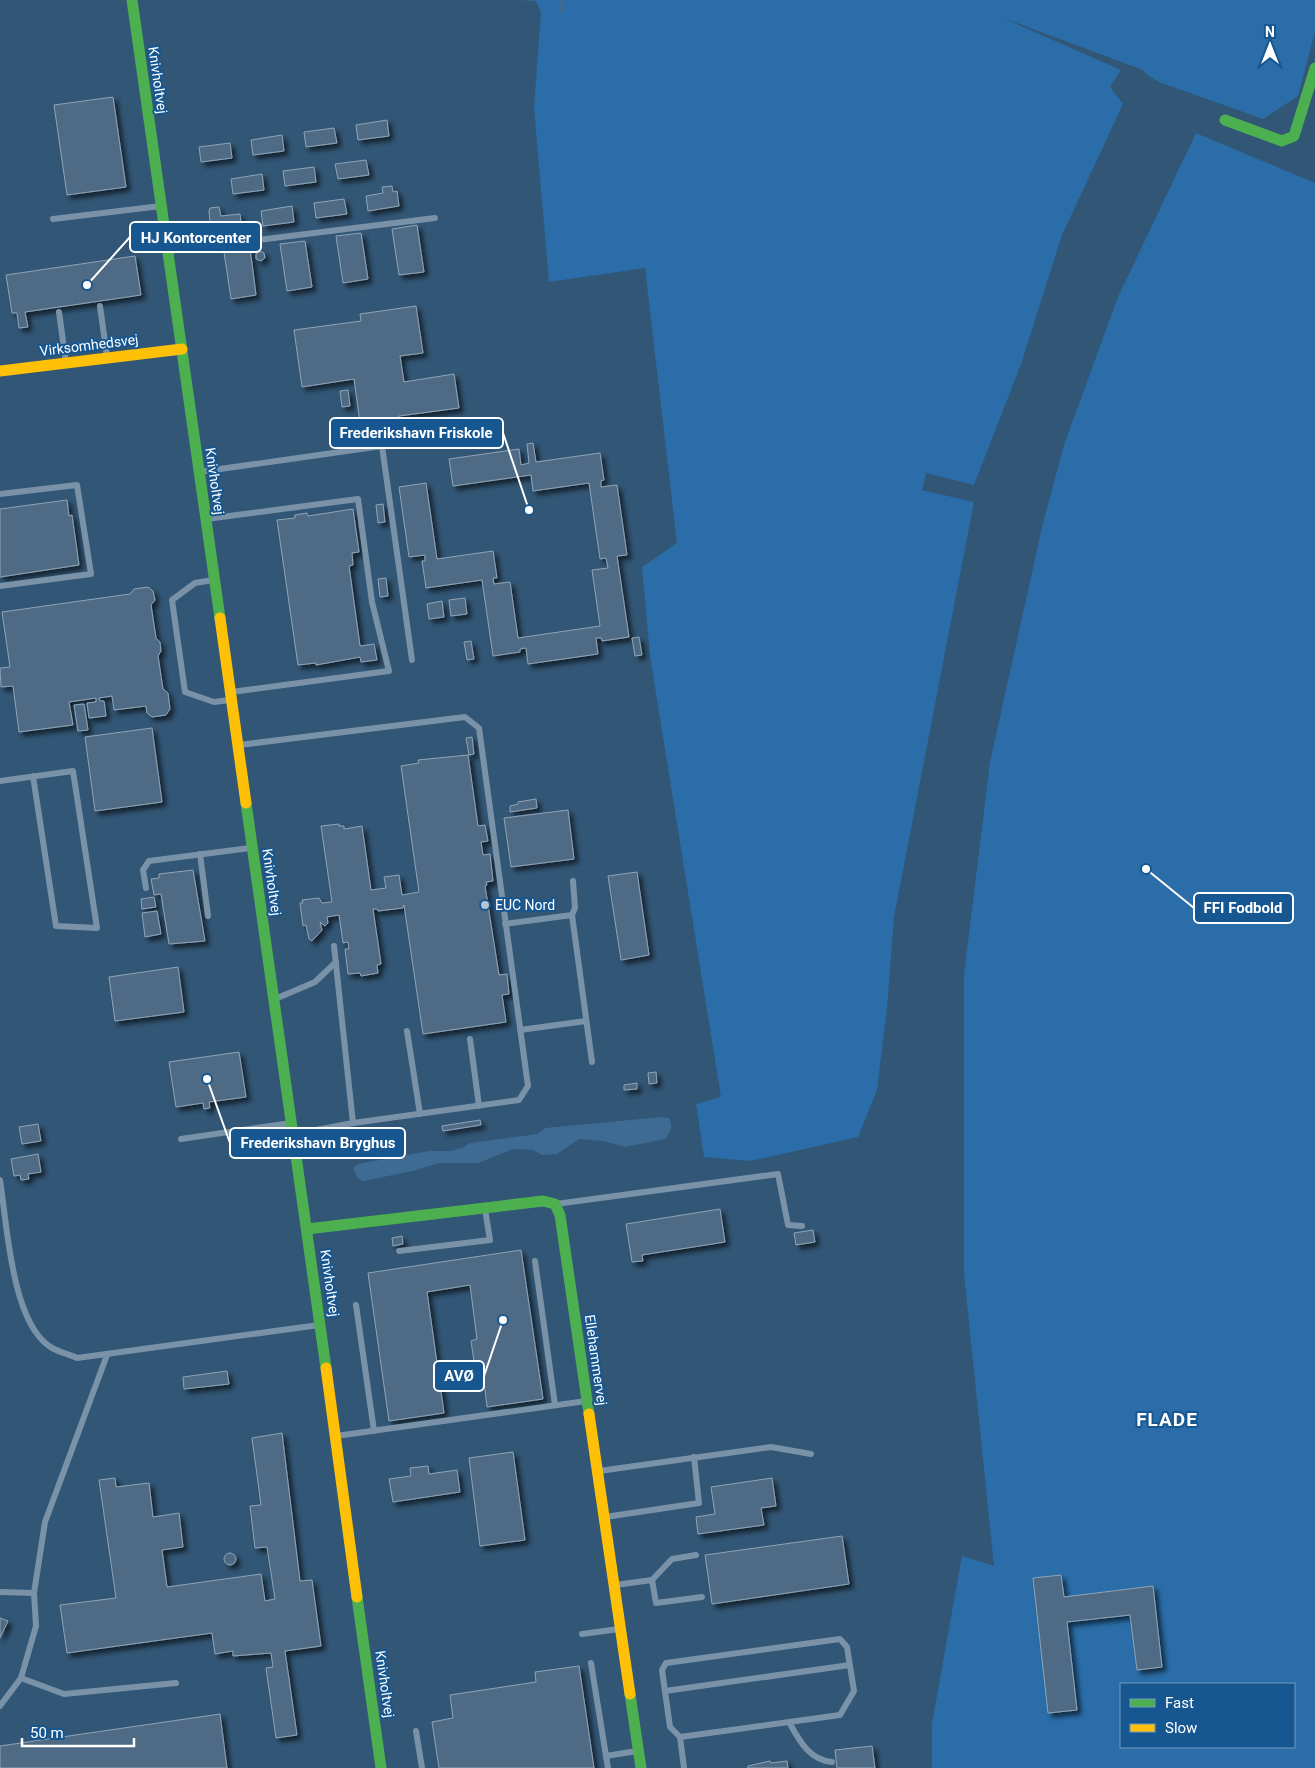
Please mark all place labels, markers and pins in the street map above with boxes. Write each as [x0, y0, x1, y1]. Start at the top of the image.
callout: HJ Kontorcenter [130, 222, 261, 252]
callout: Frederikshavn Friskole [330, 418, 503, 448]
callout: FFI Fodbold [1194, 893, 1293, 923]
place label: EUC Nord [495, 897, 555, 913]
marker: EUC Nord [479, 899, 491, 911]
callout: Frederikshavn Bryghus [230, 1128, 405, 1158]
callout: AVØ [434, 1361, 484, 1391]

